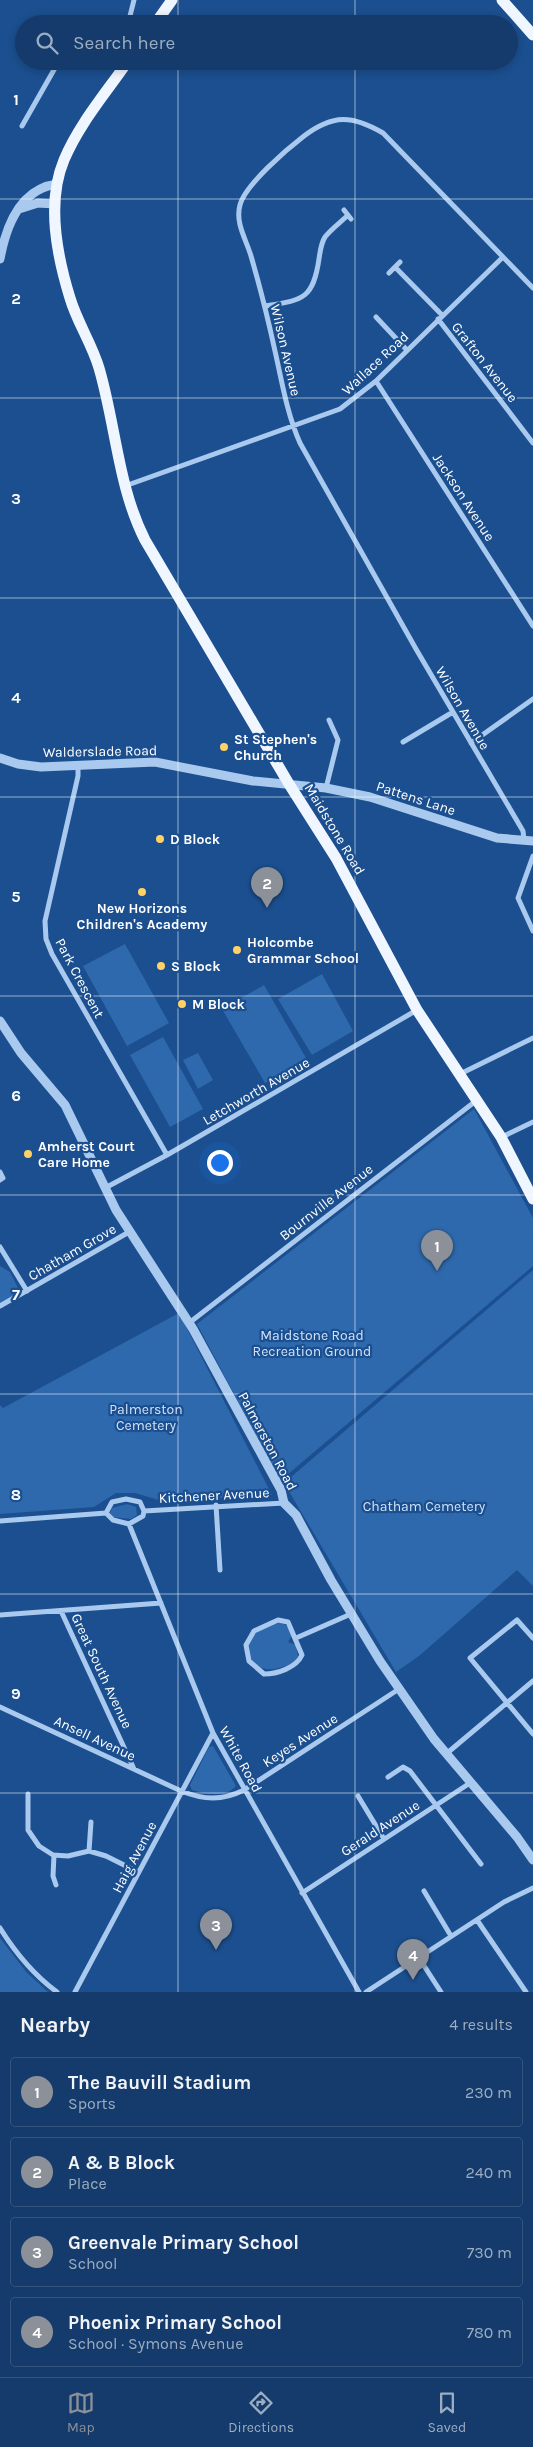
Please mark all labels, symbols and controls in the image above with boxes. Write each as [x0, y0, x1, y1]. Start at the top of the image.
search box [15, 15, 518, 70]
icon: search [33, 29, 61, 57]
text: Search here [73, 32, 175, 54]
text: 1 [13, 90, 19, 109]
text: 2 [11, 289, 21, 308]
street label: Wilson Avenue [267, 303, 304, 398]
street label: Grafton Avenue [448, 319, 521, 406]
street label: Wallace Road [338, 328, 412, 399]
street label: Jackson Avenue [429, 450, 498, 544]
text: 3 [11, 489, 21, 508]
street label: Wilson Avenue [432, 664, 493, 753]
text: 4 [11, 688, 21, 707]
place label: St Stephen's Church [234, 731, 317, 764]
marker: St Stephen's Church [218, 741, 230, 753]
street label: Walderslade Road [43, 742, 157, 761]
street label: Pattens Lane [374, 778, 458, 819]
street label: Maidstone Road [301, 781, 369, 878]
place label: D Block [170, 831, 221, 848]
marker: D Block [154, 833, 166, 845]
pin: 2 [251, 867, 283, 908]
marker: New Horizons Children's Academy [136, 886, 148, 898]
text: 5 [11, 887, 21, 906]
place label: New Horizons Children's Academy [77, 900, 207, 933]
place label: Holcombe Grammar School [247, 934, 359, 967]
street label: Park Crescent [51, 935, 108, 1021]
marker: Holcombe Grammar School [231, 944, 243, 956]
place label: S Block [171, 958, 221, 975]
marker: S Block [155, 960, 167, 972]
place label: M Block [192, 996, 245, 1013]
marker: M Block [176, 998, 188, 1010]
street label: Letchworth Avenue [200, 1054, 313, 1129]
text: 6 [11, 1086, 21, 1105]
place label: Amherst Court Care Home [38, 1138, 135, 1171]
marker: Amherst Court Care Home [22, 1148, 34, 1160]
your location [207, 1150, 233, 1176]
street label: Bournville Avenue [276, 1161, 376, 1244]
street label: Chatham Grove [25, 1220, 119, 1284]
pin: 1 [421, 1230, 453, 1271]
text: 7 [12, 1285, 20, 1304]
park label: Maidstone Road Recreation Ground [253, 1327, 371, 1360]
street label: Palmerston Road [234, 1389, 301, 1493]
park label: Palmerston Cemetery [109, 1401, 183, 1434]
street label: Kitchener Avenue [158, 1484, 270, 1507]
text: 8 [11, 1485, 21, 1504]
park label: Chatham Cemetery [363, 1498, 486, 1515]
street label: Great South Avenue [67, 1611, 136, 1732]
text: 9 [11, 1684, 21, 1703]
street label: Keyes Avenue [260, 1710, 341, 1771]
street label: Ansell Avenue [51, 1712, 138, 1765]
street label: White Road [215, 1723, 266, 1795]
street label: Gerald Avenue [338, 1797, 423, 1860]
street label: Haig Avenue [108, 1819, 160, 1896]
pin: 3 [200, 1909, 232, 1950]
pin: 4 [397, 1939, 429, 1980]
text: Nearby [20, 2013, 90, 2037]
text: 4 results [449, 2015, 513, 2034]
text: The Bauvill Stadium [68, 2072, 251, 2094]
text: 1 [34, 2083, 40, 2102]
text: 230 m [465, 2083, 512, 2102]
text: Sports [68, 2094, 116, 2113]
text: A & B Block [68, 2152, 175, 2174]
text: 2 [32, 2163, 42, 2182]
text: 240 m [466, 2163, 512, 2182]
text: Place [68, 2174, 107, 2193]
text: Greenvale Primary School [68, 2232, 299, 2254]
text: 3 [32, 2243, 42, 2262]
text: 730 m [467, 2243, 512, 2262]
text: School [68, 2254, 118, 2273]
text: Phoenix Primary School [68, 2312, 282, 2334]
text: 4 [32, 2323, 42, 2342]
text: 780 m [466, 2323, 512, 2342]
text: School · Symons Avenue [68, 2334, 243, 2353]
tab: Map [67, 2389, 95, 2436]
tab: Directions [228, 2389, 294, 2436]
tab: Saved [428, 2389, 466, 2436]

